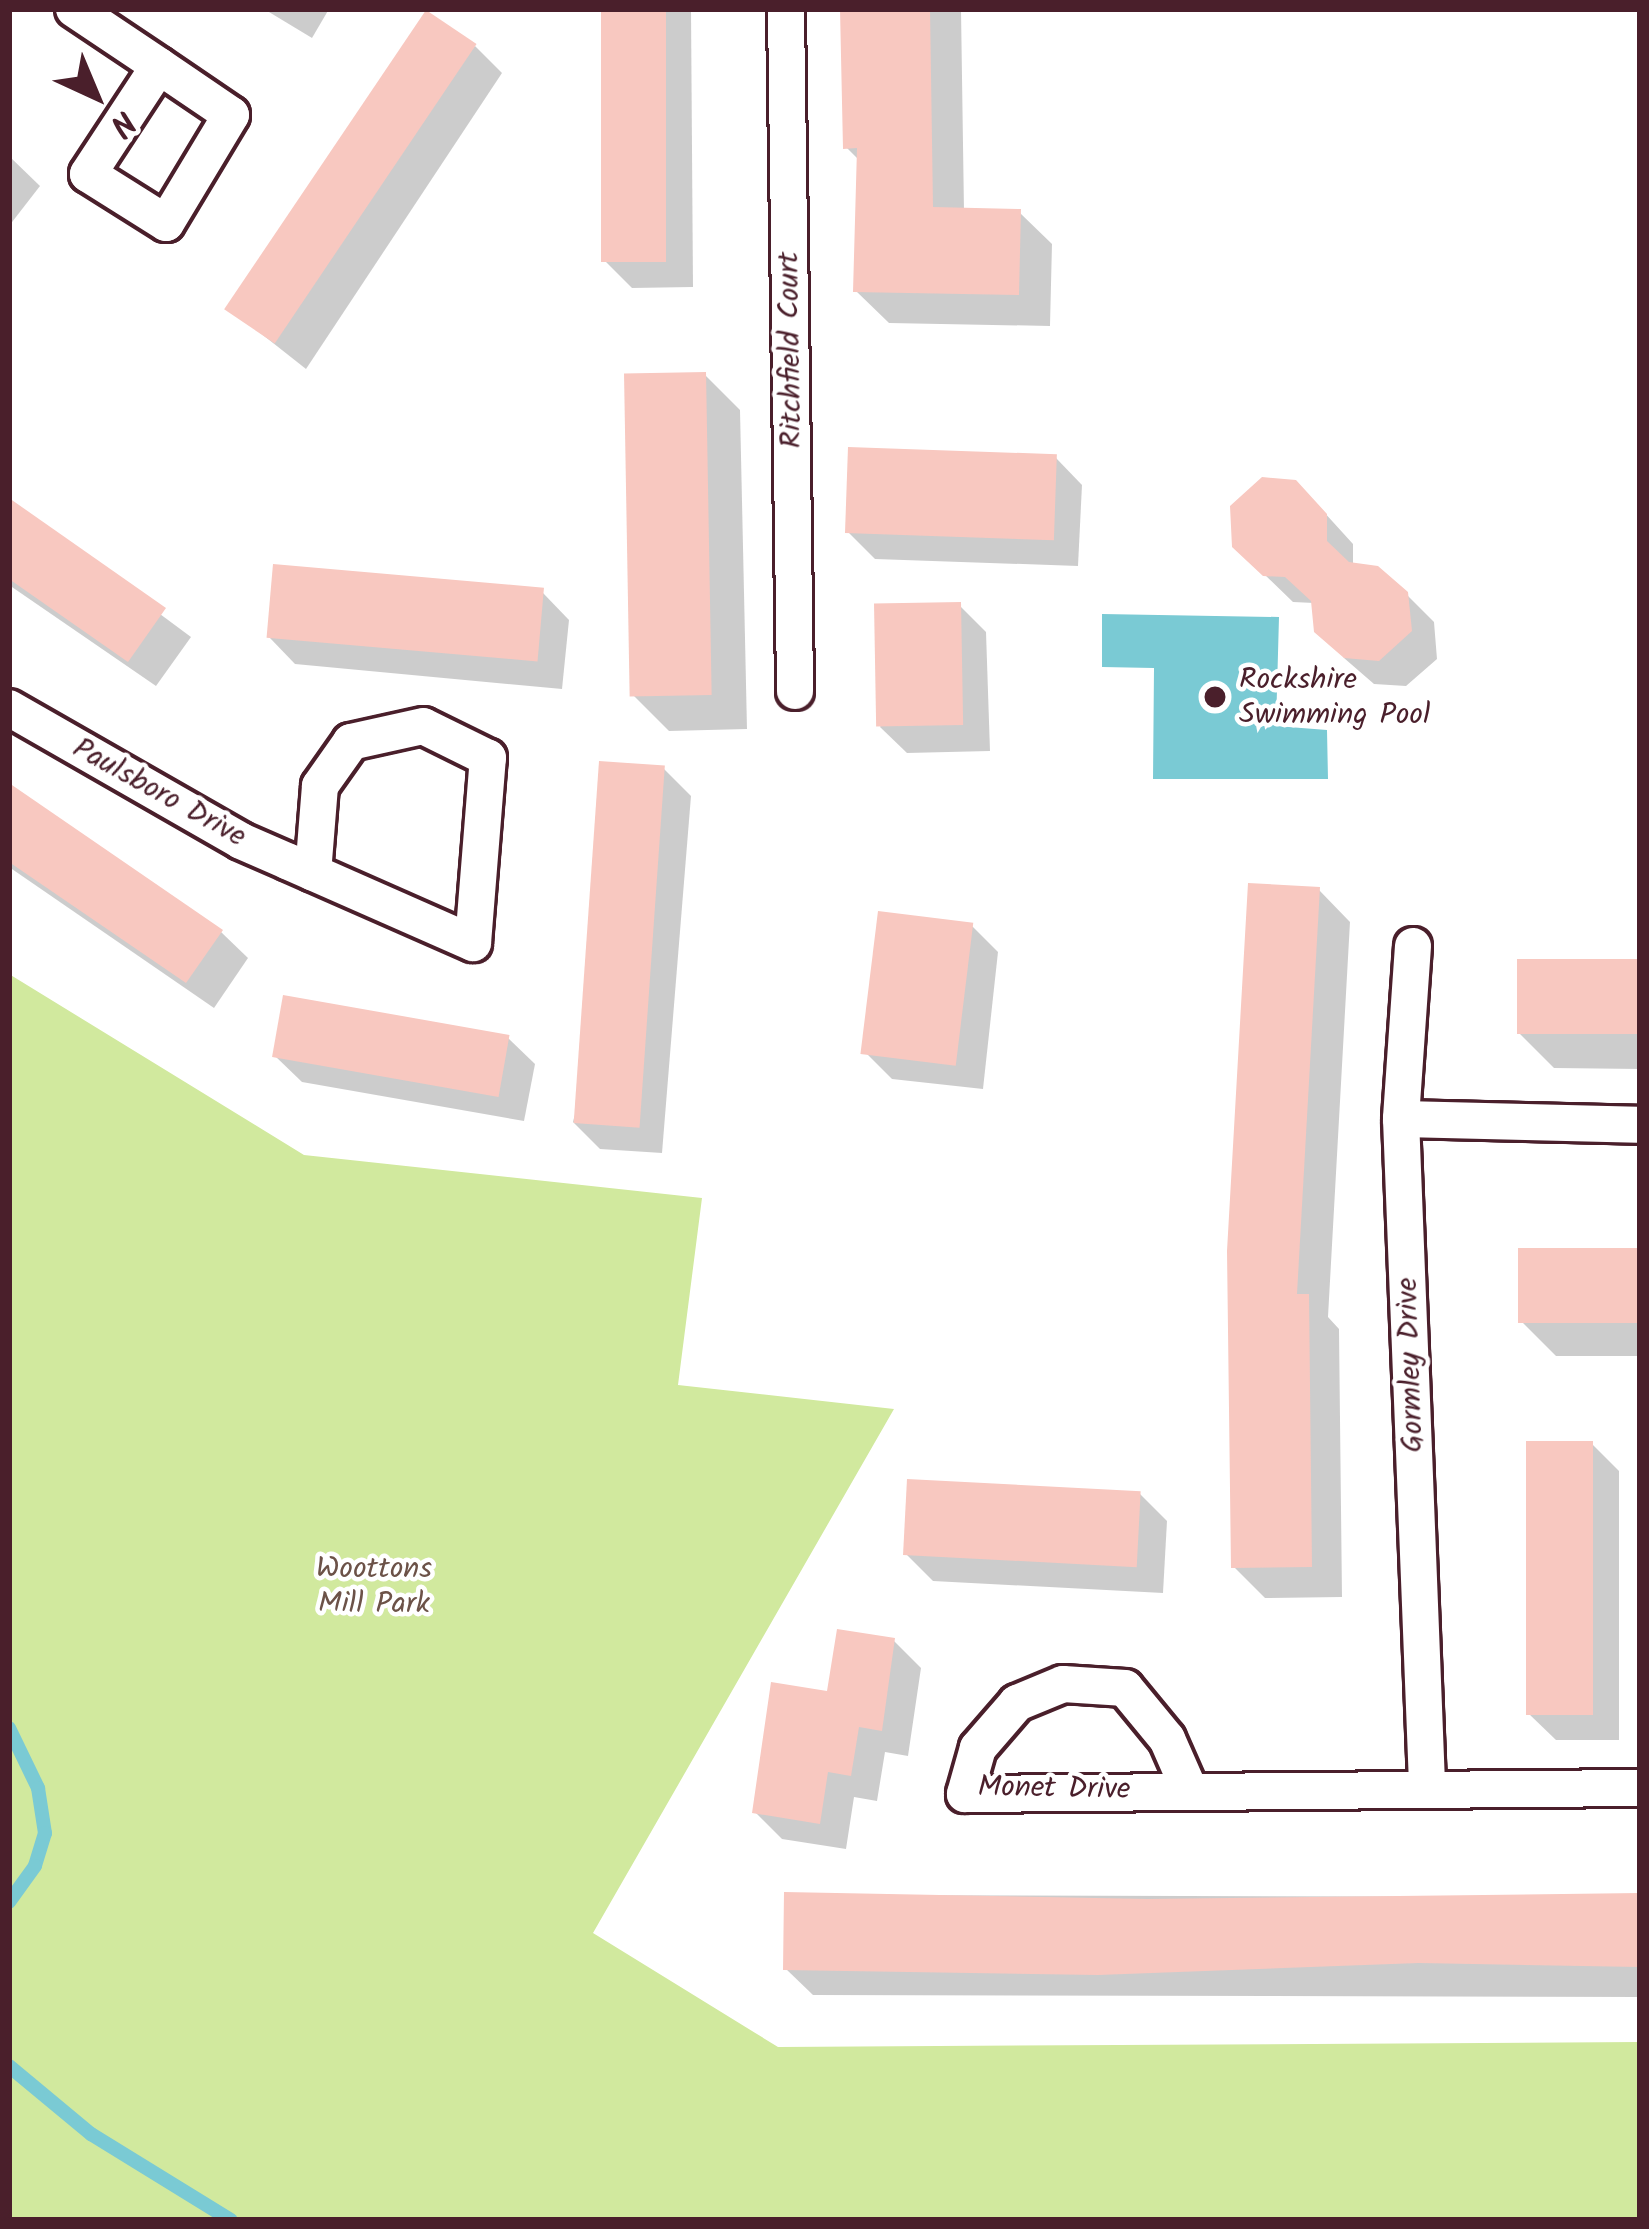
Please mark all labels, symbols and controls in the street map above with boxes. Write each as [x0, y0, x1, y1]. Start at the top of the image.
north arrow [36, 36, 156, 156]
text: N [95, 96, 147, 149]
street label: Ritchfield Court [771, 251, 811, 449]
place label: Rockshire Swimming Pool [1239, 662, 1430, 732]
marker: Rockshire Swimming Pool [1202, 684, 1228, 710]
street label: Paulsboro Drive [66, 731, 252, 855]
street label: Gormley Drive [1390, 1277, 1432, 1453]
park label: Woottons Mill Park [316, 1551, 432, 1622]
street label: Monet Drive [977, 1770, 1131, 1808]

